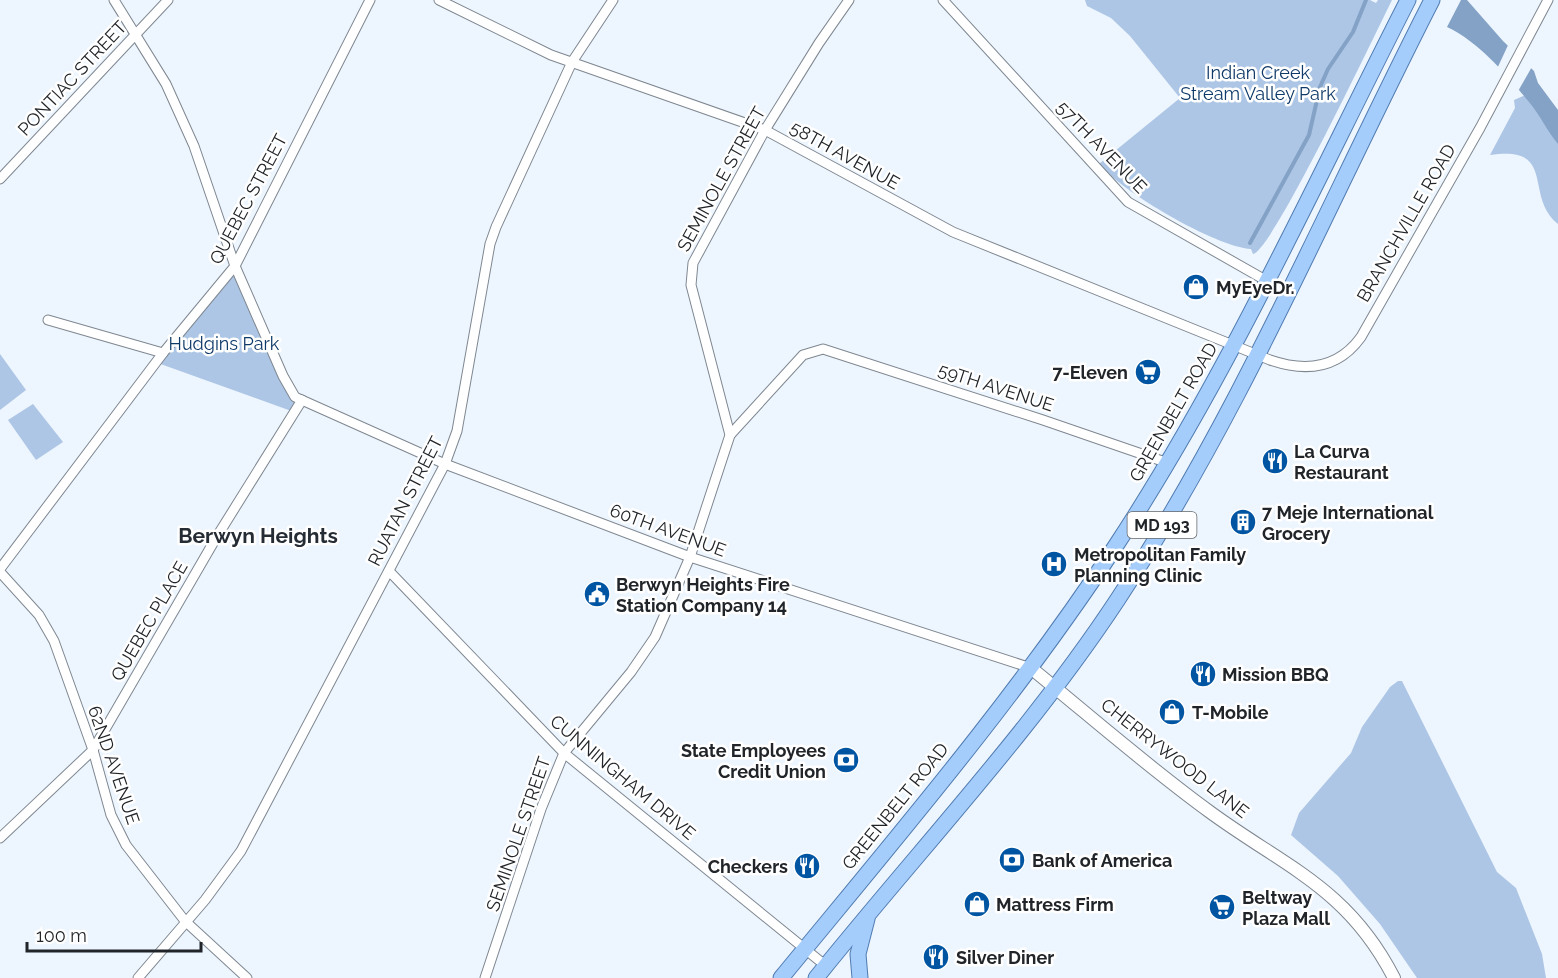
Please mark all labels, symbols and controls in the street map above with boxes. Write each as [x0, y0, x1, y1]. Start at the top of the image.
street label: PONTIAC STREET [13, 16, 131, 140]
park label: Indian Creek Stream Valley Park [1180, 62, 1336, 104]
street label: 57TH AVENUE [1053, 96, 1151, 198]
street label: SEMINOLE STREET [673, 103, 769, 255]
street label: 58TH AVENUE [787, 116, 903, 194]
street label: QUEBEC STREET [205, 130, 291, 268]
street label: BRANCHVILLE ROAD [1352, 140, 1460, 306]
shop icon: MyEyeDr. [1181, 272, 1211, 302]
place label: MyEyeDr. [1216, 277, 1294, 298]
park label: Hudgins Park [169, 333, 280, 354]
street label: GREENBELT ROAD [1125, 339, 1221, 485]
supermarket icon: 7-Eleven [1133, 357, 1163, 387]
street label: 59TH AVENUE [936, 358, 1056, 416]
place label: 7-Eleven [1052, 362, 1128, 383]
street label: RUATAN STREET [363, 433, 447, 569]
place label: La Curva Restaurant [1294, 441, 1389, 483]
restaurant icon: La Curva Restaurant [1260, 446, 1290, 476]
street label: 60TH AVENUE [607, 499, 729, 561]
place label: 7 Meje International Grocery [1262, 502, 1434, 544]
building icon: 7 Meje International Grocery [1228, 507, 1258, 537]
road number: MD 193 [1128, 512, 1196, 538]
district label: Berwyn Heights [178, 523, 338, 548]
place label: Metropolitan Family Planning Clinic [1074, 544, 1246, 586]
hospital icon: Metropolitan Family Planning Clinic [1039, 549, 1069, 579]
street label: QUEBEC PLACE [106, 558, 192, 684]
place label: Berwyn Heights Fire Station Company 14 [616, 574, 790, 616]
public building icon: Berwyn Heights Fire Station Company 14 [582, 579, 612, 609]
restaurant icon: Mission BBQ [1188, 659, 1218, 689]
place label: Mission BBQ [1222, 664, 1329, 685]
street label: CHERRYWOOD LANE [1097, 694, 1253, 822]
shop icon: T-Mobile [1157, 697, 1187, 727]
place label: T-Mobile [1192, 702, 1269, 723]
street label: 62ND AVENUE [84, 703, 144, 827]
street label: CUNNINGHAM DRIVE [546, 710, 700, 844]
street label: GREENBELT ROAD [838, 738, 953, 874]
place label: State Employees Credit Union [681, 740, 826, 782]
bank icon: State Employees Credit Union [831, 745, 861, 775]
street label: SEMINOLE STREET [482, 754, 554, 914]
bank icon: Bank of America [997, 845, 1027, 875]
place label: Bank of America [1032, 850, 1172, 871]
restaurant icon: Checkers [792, 851, 822, 881]
place label: Checkers [708, 856, 788, 877]
place label: Beltway Plaza Mall [1242, 887, 1330, 929]
shop icon: Mattress Firm [962, 889, 992, 919]
supermarket icon: Beltway Plaza Mall [1207, 892, 1237, 922]
place label: Mattress Firm [996, 894, 1114, 915]
scale bar [27, 915, 201, 953]
text: 100 m [36, 925, 87, 946]
restaurant icon: Silver Diner [921, 942, 951, 972]
place label: Silver Diner [956, 947, 1054, 968]

